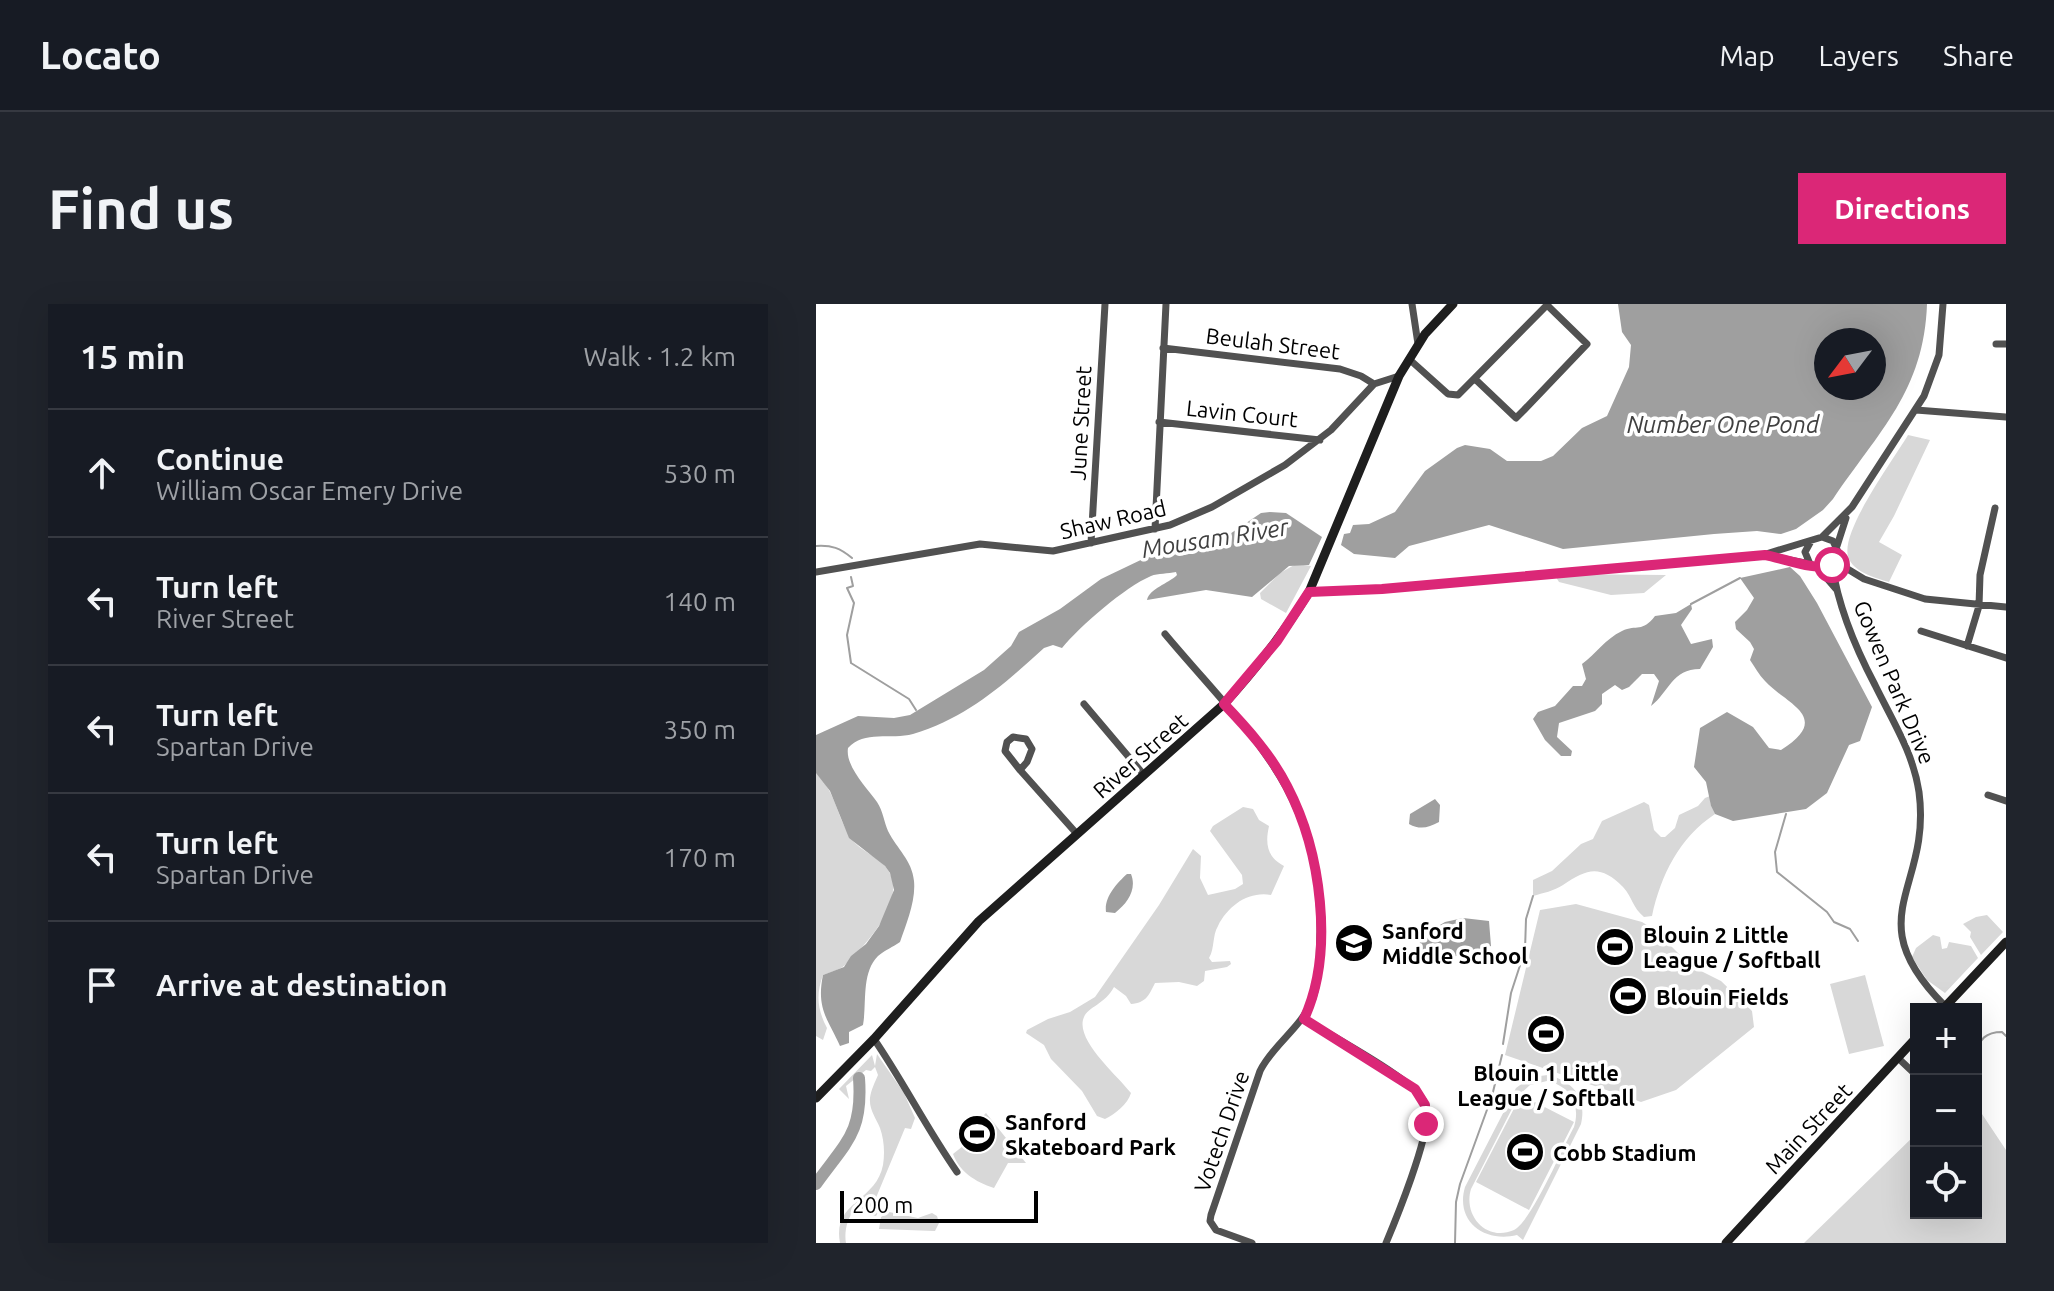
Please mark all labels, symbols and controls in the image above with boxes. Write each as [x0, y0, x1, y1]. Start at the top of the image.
text: Locato [40, 34, 161, 76]
text: Map [1719, 40, 1775, 71]
text: Layers [1819, 40, 1899, 71]
text: Share [1943, 40, 2014, 71]
button: Directions [1798, 173, 2006, 244]
text: Find us [48, 177, 234, 240]
street label: Beulah Street [1205, 322, 1342, 364]
north arrow [1814, 328, 1886, 400]
text: 15 min [80, 337, 185, 375]
text: Walk · 1.2 km [584, 342, 736, 371]
street label: June Street [1065, 365, 1095, 481]
street label: Lavin Court [1185, 395, 1299, 431]
water label: Number One Pond [1627, 411, 1820, 438]
text: Continue [156, 442, 284, 476]
icon: ahead [80, 451, 124, 495]
text: 530 m [664, 459, 736, 488]
text: William Oscar Emery Drive [156, 476, 463, 505]
street label: Shaw Road [1057, 495, 1169, 543]
water label: Mousam River [1140, 513, 1291, 563]
route start [1814, 547, 1850, 583]
text: Turn left [156, 570, 278, 604]
icon: left [80, 579, 124, 623]
text: 140 m [664, 587, 736, 616]
street label: Gowen Park Drive [1849, 597, 1941, 767]
text: River Street [156, 604, 294, 633]
text: Turn left [156, 698, 278, 732]
icon: left [80, 707, 124, 751]
street label: River Street [1088, 707, 1192, 803]
text: 350 m [664, 715, 736, 744]
text: Spartan Drive [156, 732, 314, 761]
text: Turn left [156, 826, 278, 860]
icon: left [80, 835, 124, 879]
text: 170 m [664, 843, 736, 872]
text: Spartan Drive [156, 860, 314, 889]
place label: Sanford Middle School [1382, 918, 1528, 968]
school or university icon: Sanford Middle School [1333, 922, 1375, 964]
place label: Blouin 2 Little League / Softball [1643, 922, 1821, 972]
sports icon: Blouin 2 Little League / Softball [1594, 926, 1636, 968]
icon: arrive [80, 963, 124, 1007]
text: Arrive at destination [156, 968, 448, 1002]
sports icon: Blouin Fields [1607, 975, 1649, 1017]
place label: Blouin Fields [1656, 984, 1789, 1009]
map controls [1910, 1003, 1982, 1219]
button: + [1910, 1003, 1982, 1075]
sports icon: Blouin 1 Little League / Softball [1525, 1013, 1567, 1055]
place label: Blouin 1 Little League / Softball [1457, 1060, 1635, 1110]
street label: Votech Drive [1189, 1067, 1253, 1195]
button: − [1910, 1075, 1982, 1147]
street label: Main Street [1760, 1077, 1857, 1179]
route end [1408, 1106, 1444, 1142]
place label: Sanford Skateboard Park [1005, 1109, 1177, 1159]
sports icon: Sanford Skateboard Park [956, 1113, 998, 1155]
sports icon: Cobb Stadium [1504, 1131, 1546, 1173]
place label: Cobb Stadium [1553, 1140, 1696, 1165]
button: locate [1910, 1147, 1982, 1219]
scale bar [840, 1187, 1038, 1223]
text: 200 m [852, 1192, 913, 1217]

